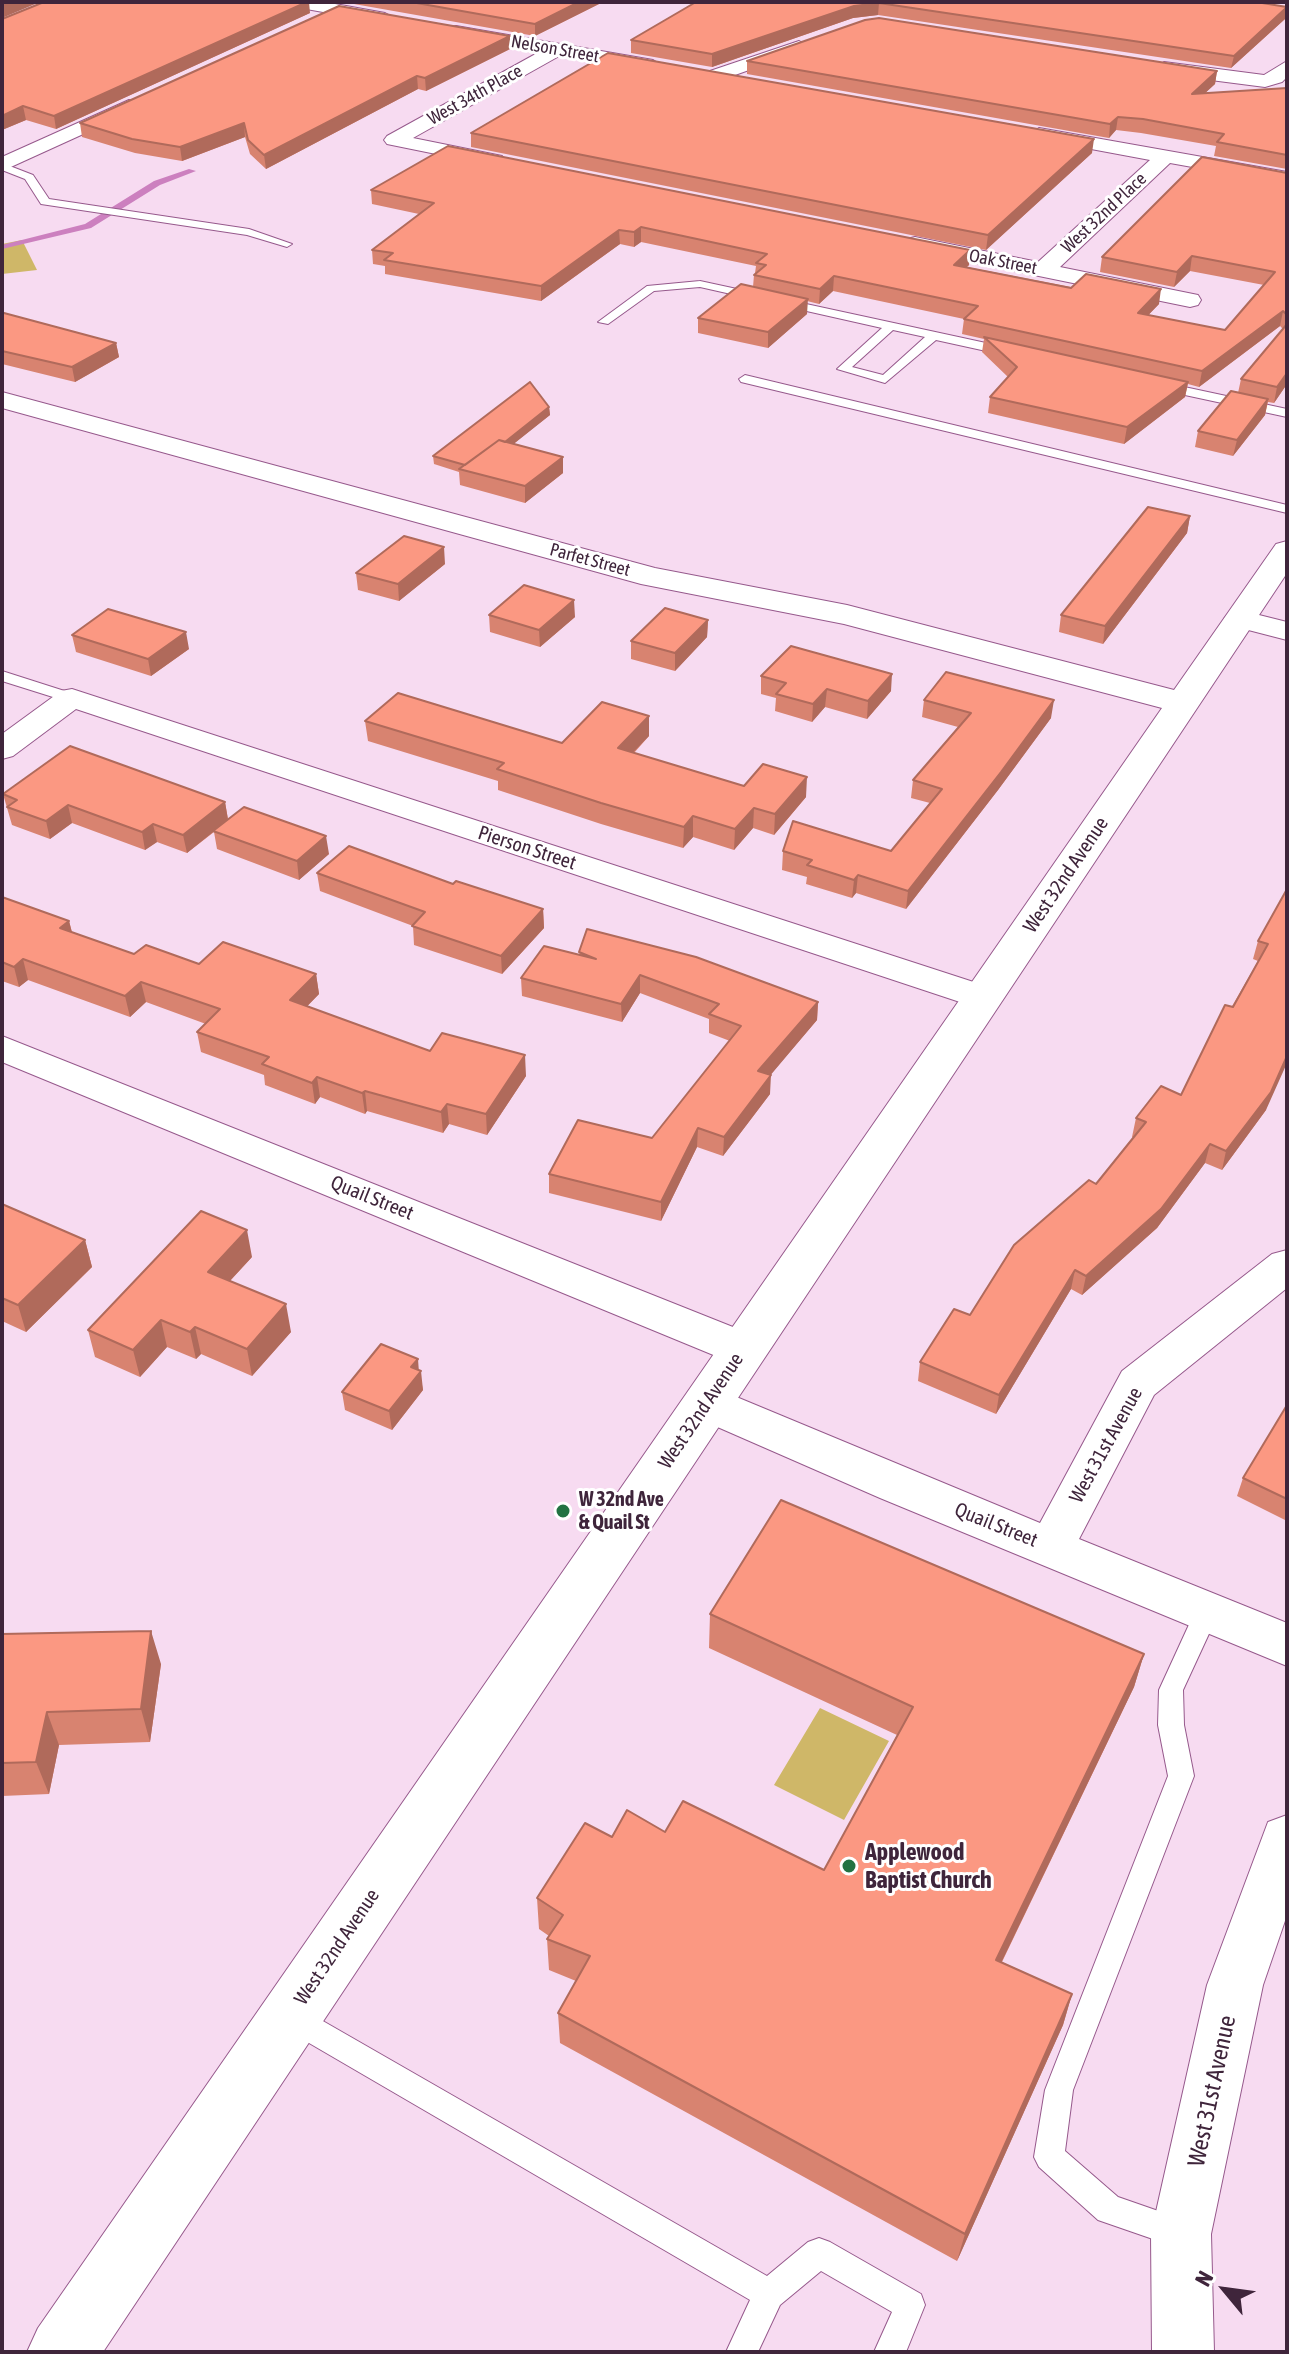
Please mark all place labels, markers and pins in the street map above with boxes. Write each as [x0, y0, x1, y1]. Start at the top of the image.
place label: W 32nd Ave & Quail St [579, 1488, 664, 1535]
marker: W 32nd Ave & Quail St [554, 1502, 572, 1520]
place label: Applewood Baptist Church [865, 1838, 992, 1894]
marker: Applewood Baptist Church [840, 1857, 858, 1875]

